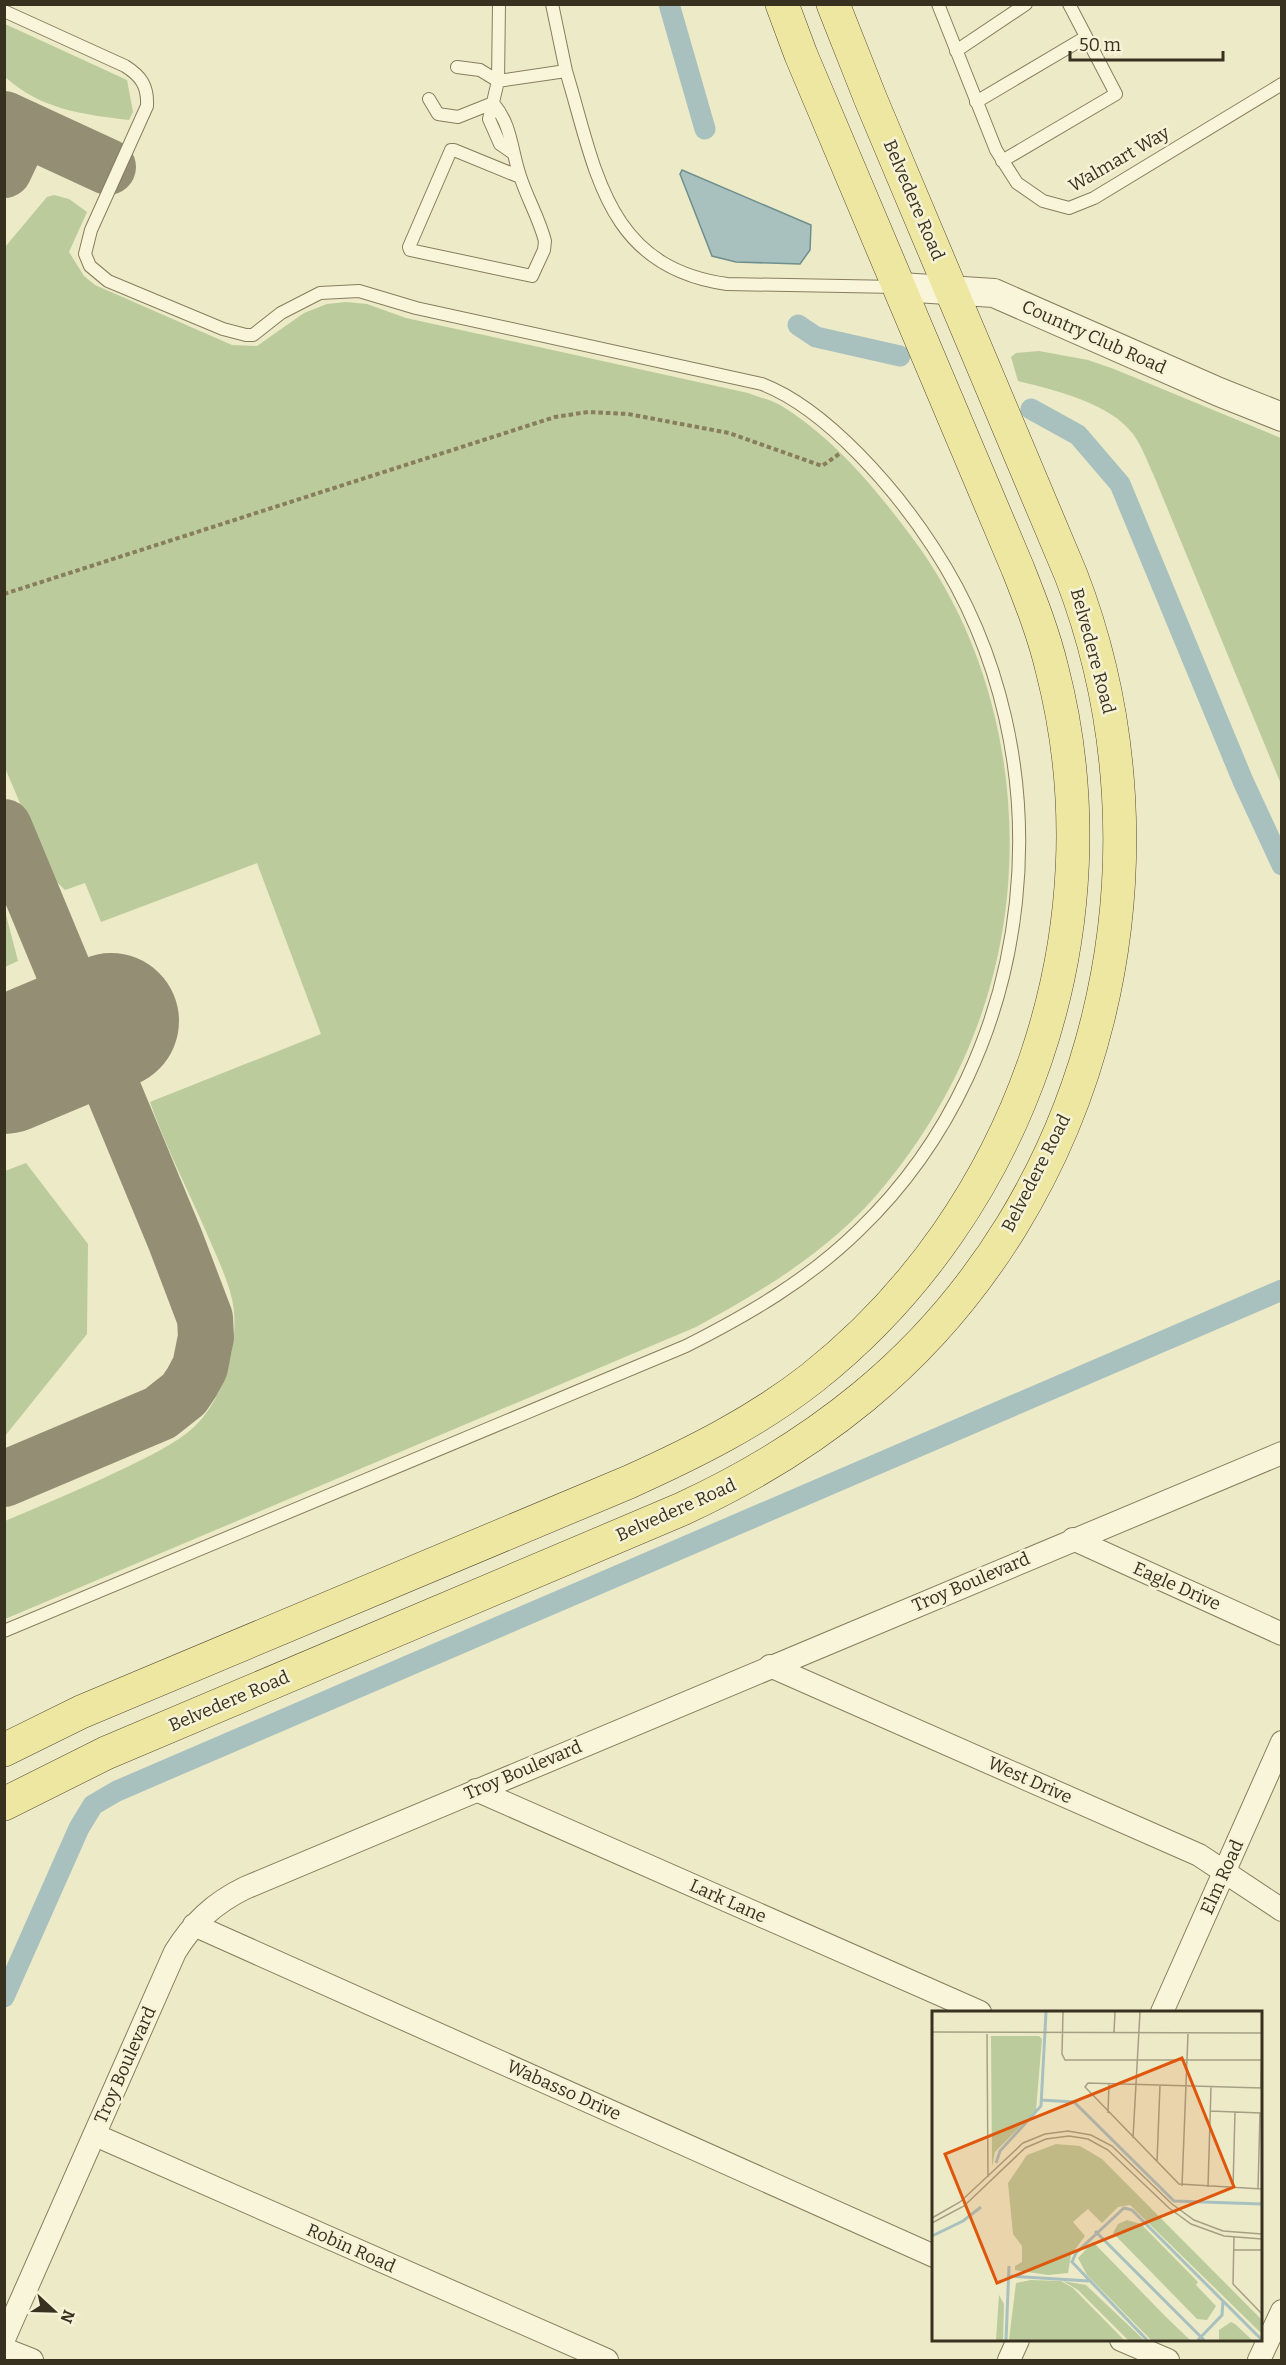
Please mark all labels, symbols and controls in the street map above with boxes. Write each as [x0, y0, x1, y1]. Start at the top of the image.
scale bar [1070, 24, 1223, 62]
text: 50 m [1079, 34, 1121, 56]
street label: Walmart Way [1065, 121, 1174, 197]
street label: Belvedere Road [879, 136, 949, 264]
street label: Country Club Road [1018, 295, 1170, 379]
street label: Belvedere Road [1066, 586, 1120, 716]
street label: Belvedere Road [997, 1110, 1075, 1235]
street label: Belvedere Road [613, 1474, 740, 1546]
street label: Troy Boulevard [909, 1547, 1033, 1617]
street label: Eagle Drive [1130, 1557, 1224, 1615]
street label: Belvedere Road [165, 1666, 293, 1736]
street label: Troy Boulevard [461, 1735, 585, 1805]
street label: West Drive [984, 1752, 1076, 1808]
street label: Elm Road [1196, 1836, 1248, 1918]
street label: Lark Lane [686, 1874, 770, 1928]
street label: Troy Boulevard [89, 2003, 161, 2127]
inset map [932, 2011, 1262, 2341]
street label: Wabasso Drive [504, 2055, 624, 2125]
street label: Robin Road [303, 2219, 399, 2277]
north arrow [24, 2281, 84, 2341]
text: N [56, 2307, 79, 2326]

